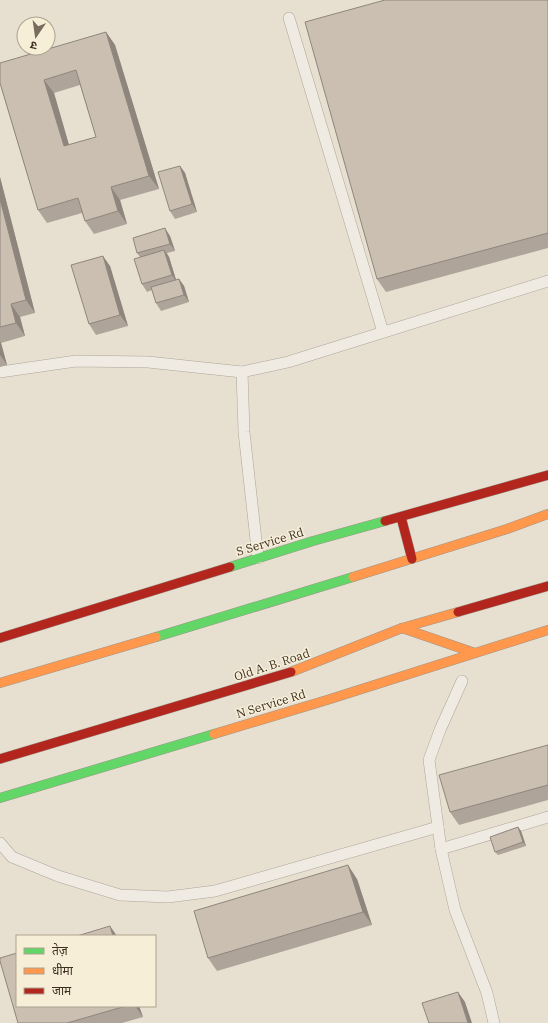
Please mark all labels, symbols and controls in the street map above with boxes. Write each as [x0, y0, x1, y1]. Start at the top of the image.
north arrow [16, 16, 56, 56]
text: उ [28, 38, 38, 53]
street label: S Service Rd [234, 524, 305, 559]
street label: Old A. B. Road [232, 645, 312, 684]
street label: N Service Rd [234, 686, 307, 721]
legend [16, 935, 156, 1007]
text: तेज़ [52, 943, 69, 958]
text: धीमा [52, 963, 74, 978]
text: जाम [52, 983, 72, 998]

